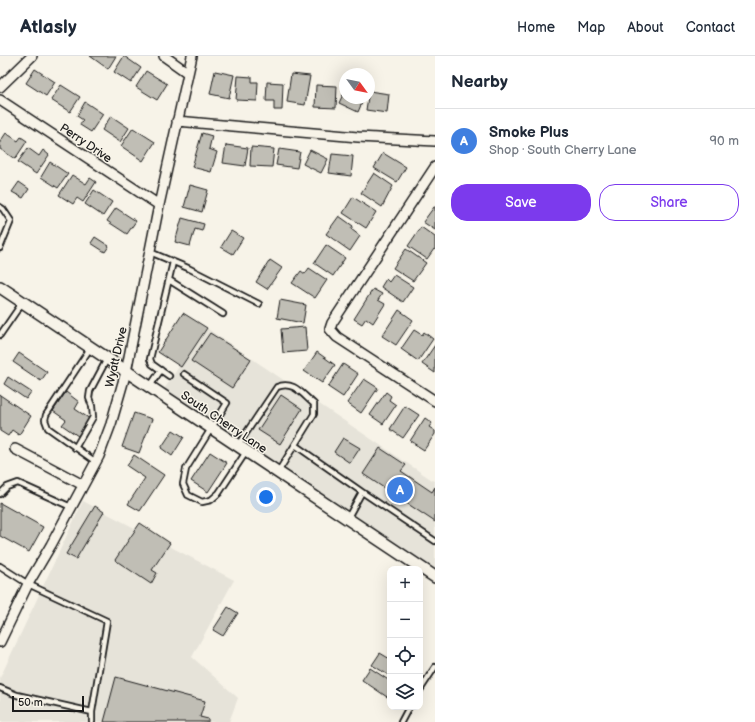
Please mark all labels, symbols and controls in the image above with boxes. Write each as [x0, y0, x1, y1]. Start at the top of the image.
text: Atlasly [20, 16, 77, 39]
text: Home [517, 19, 555, 36]
text: Map [577, 19, 605, 36]
text: About [627, 19, 664, 36]
text: Contact [686, 19, 735, 36]
north arrow [339, 68, 375, 104]
text: Nearby [451, 72, 508, 92]
street label: Perry Drive [57, 121, 115, 166]
text: Smoke Plus [489, 123, 569, 142]
text: A [460, 133, 468, 149]
text: 90 m [710, 133, 739, 149]
text: Shop · South Cherry Lane [489, 142, 636, 158]
button: Save [451, 184, 591, 221]
button: Share [599, 184, 739, 221]
street label: Wyatt Drive [102, 325, 131, 389]
street label: South Cherry Lane [178, 388, 270, 457]
pin: A [387, 475, 413, 505]
your location [256, 487, 276, 507]
map controls [387, 566, 423, 710]
button: + [387, 566, 423, 602]
button: − [387, 602, 423, 638]
button: locate [387, 638, 423, 674]
button: layers [387, 674, 423, 710]
scale bar [12, 694, 84, 713]
text: 50 m [18, 696, 43, 709]

